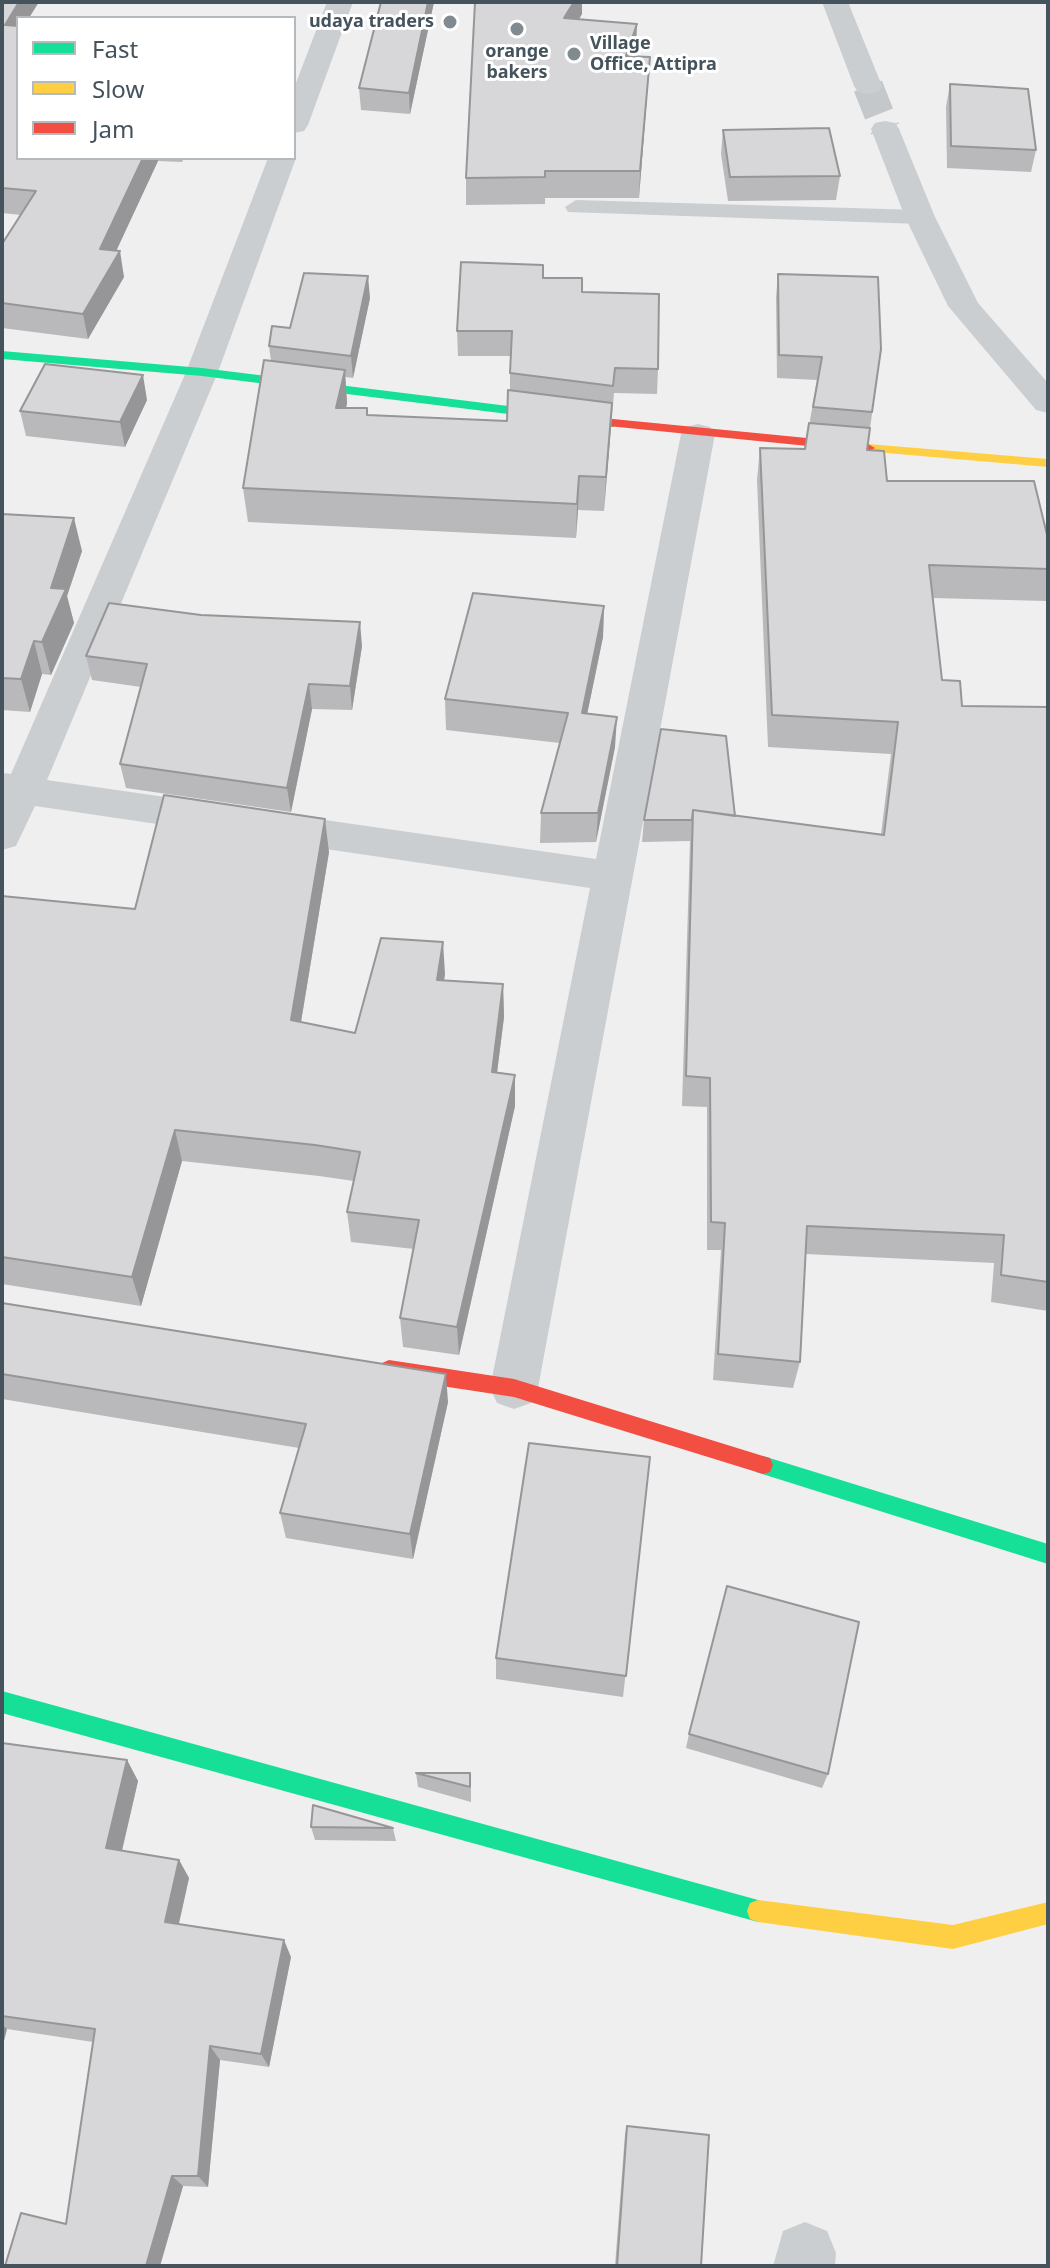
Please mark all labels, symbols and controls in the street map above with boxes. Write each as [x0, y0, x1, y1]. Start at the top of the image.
place label: udaya traders [309, 11, 434, 33]
marker: udaya traders [441, 13, 459, 31]
legend [16, 16, 296, 160]
marker: orange bakers [508, 20, 526, 38]
text: Fast [92, 32, 138, 65]
place label: Village Office, Attipra [590, 33, 717, 76]
place label: orange bakers [485, 41, 549, 84]
marker: Village Office, Attipra [565, 45, 583, 63]
text: Slow [92, 72, 144, 105]
text: Jam [92, 112, 134, 145]

